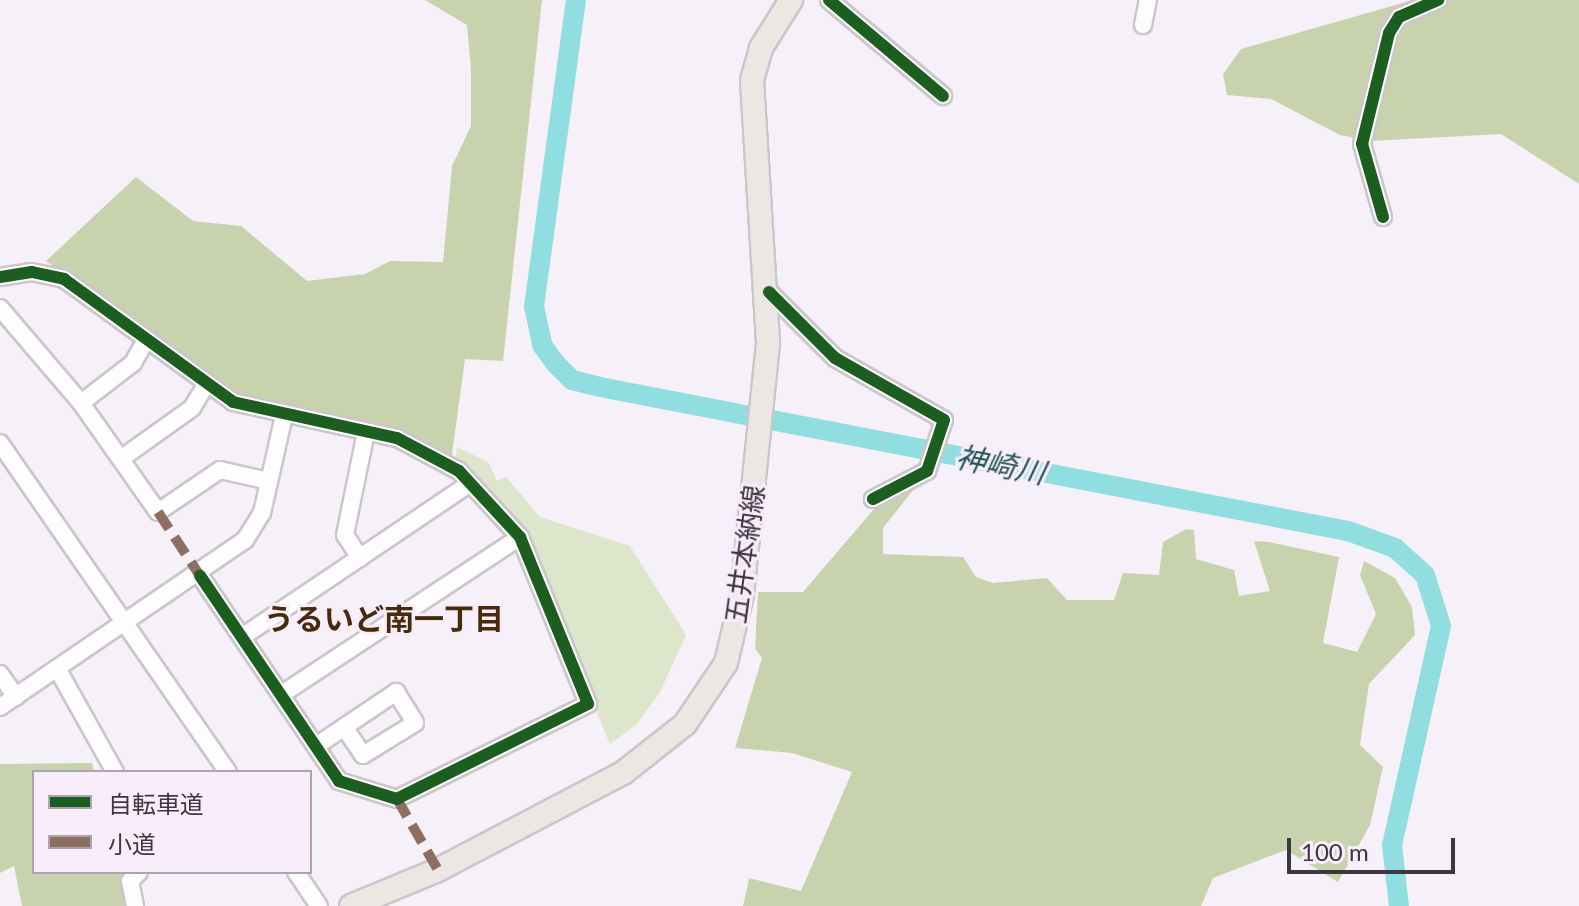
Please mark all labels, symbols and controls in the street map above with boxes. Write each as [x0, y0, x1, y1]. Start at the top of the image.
water label: 神崎川 [953, 438, 1049, 490]
street label: 五井本納線 [718, 482, 770, 626]
district label: うるいど南一丁目 [264, 600, 504, 636]
legend [32, 770, 312, 874]
text: 自転車道 [108, 789, 204, 818]
scale bar [1291, 822, 1459, 872]
text: 小道 [108, 829, 156, 858]
text: 100 m [1301, 837, 1369, 866]

